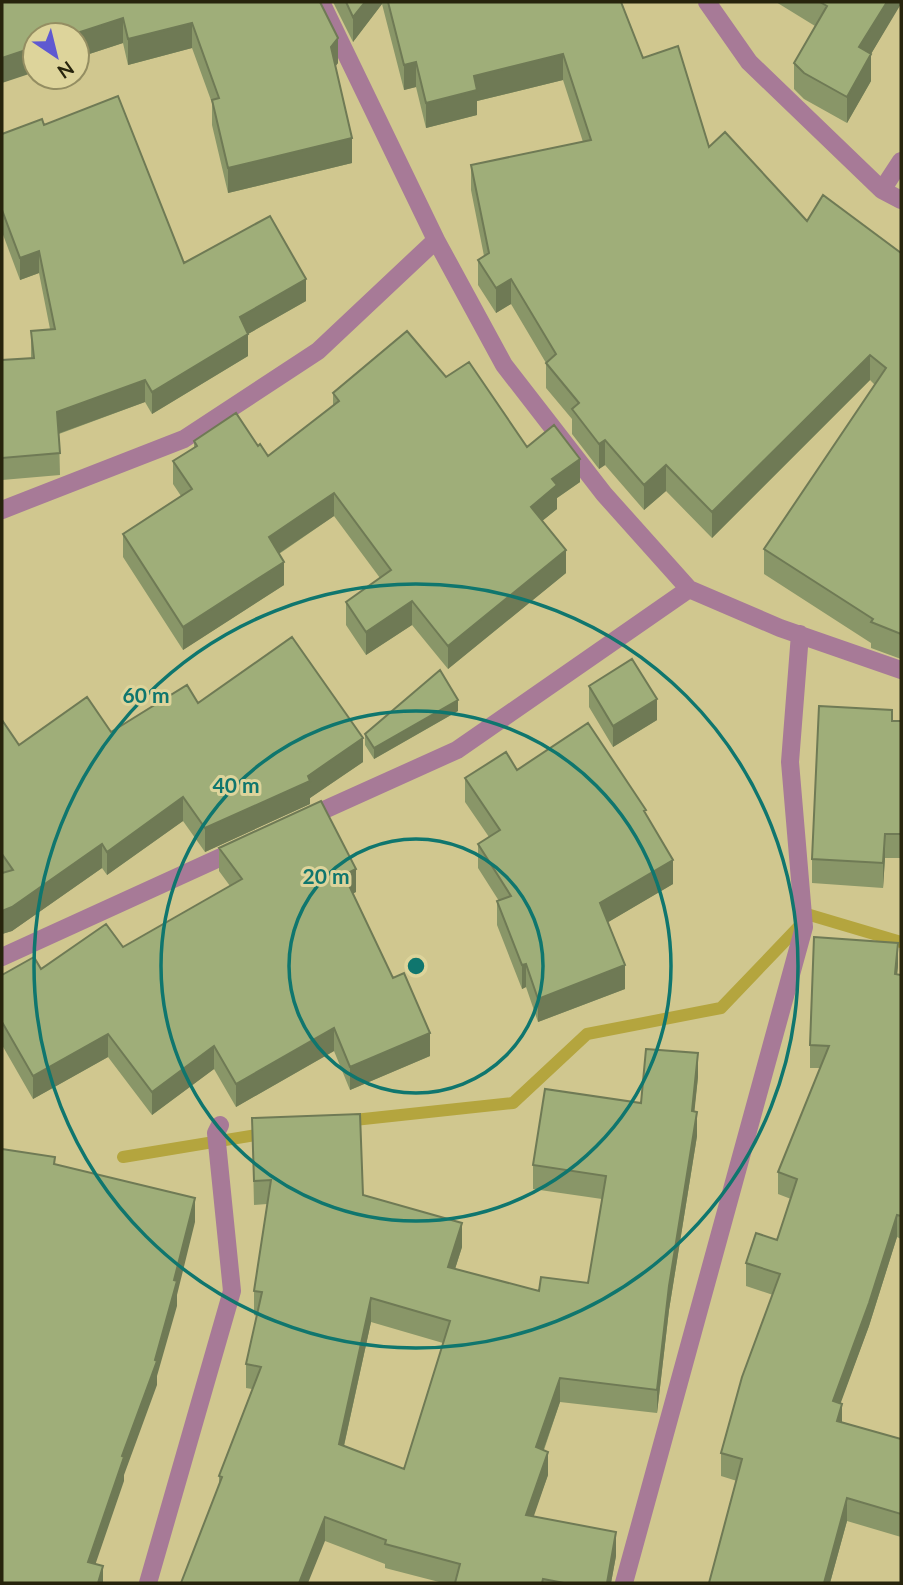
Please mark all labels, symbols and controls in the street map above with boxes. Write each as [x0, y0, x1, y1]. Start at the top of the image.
north arrow [21, 21, 91, 91]
text: N [53, 57, 79, 84]
text: 60 m [122, 682, 170, 707]
text: 40 m [212, 772, 260, 797]
text: 20 m [302, 863, 350, 888]
centre of rings [404, 954, 428, 978]

